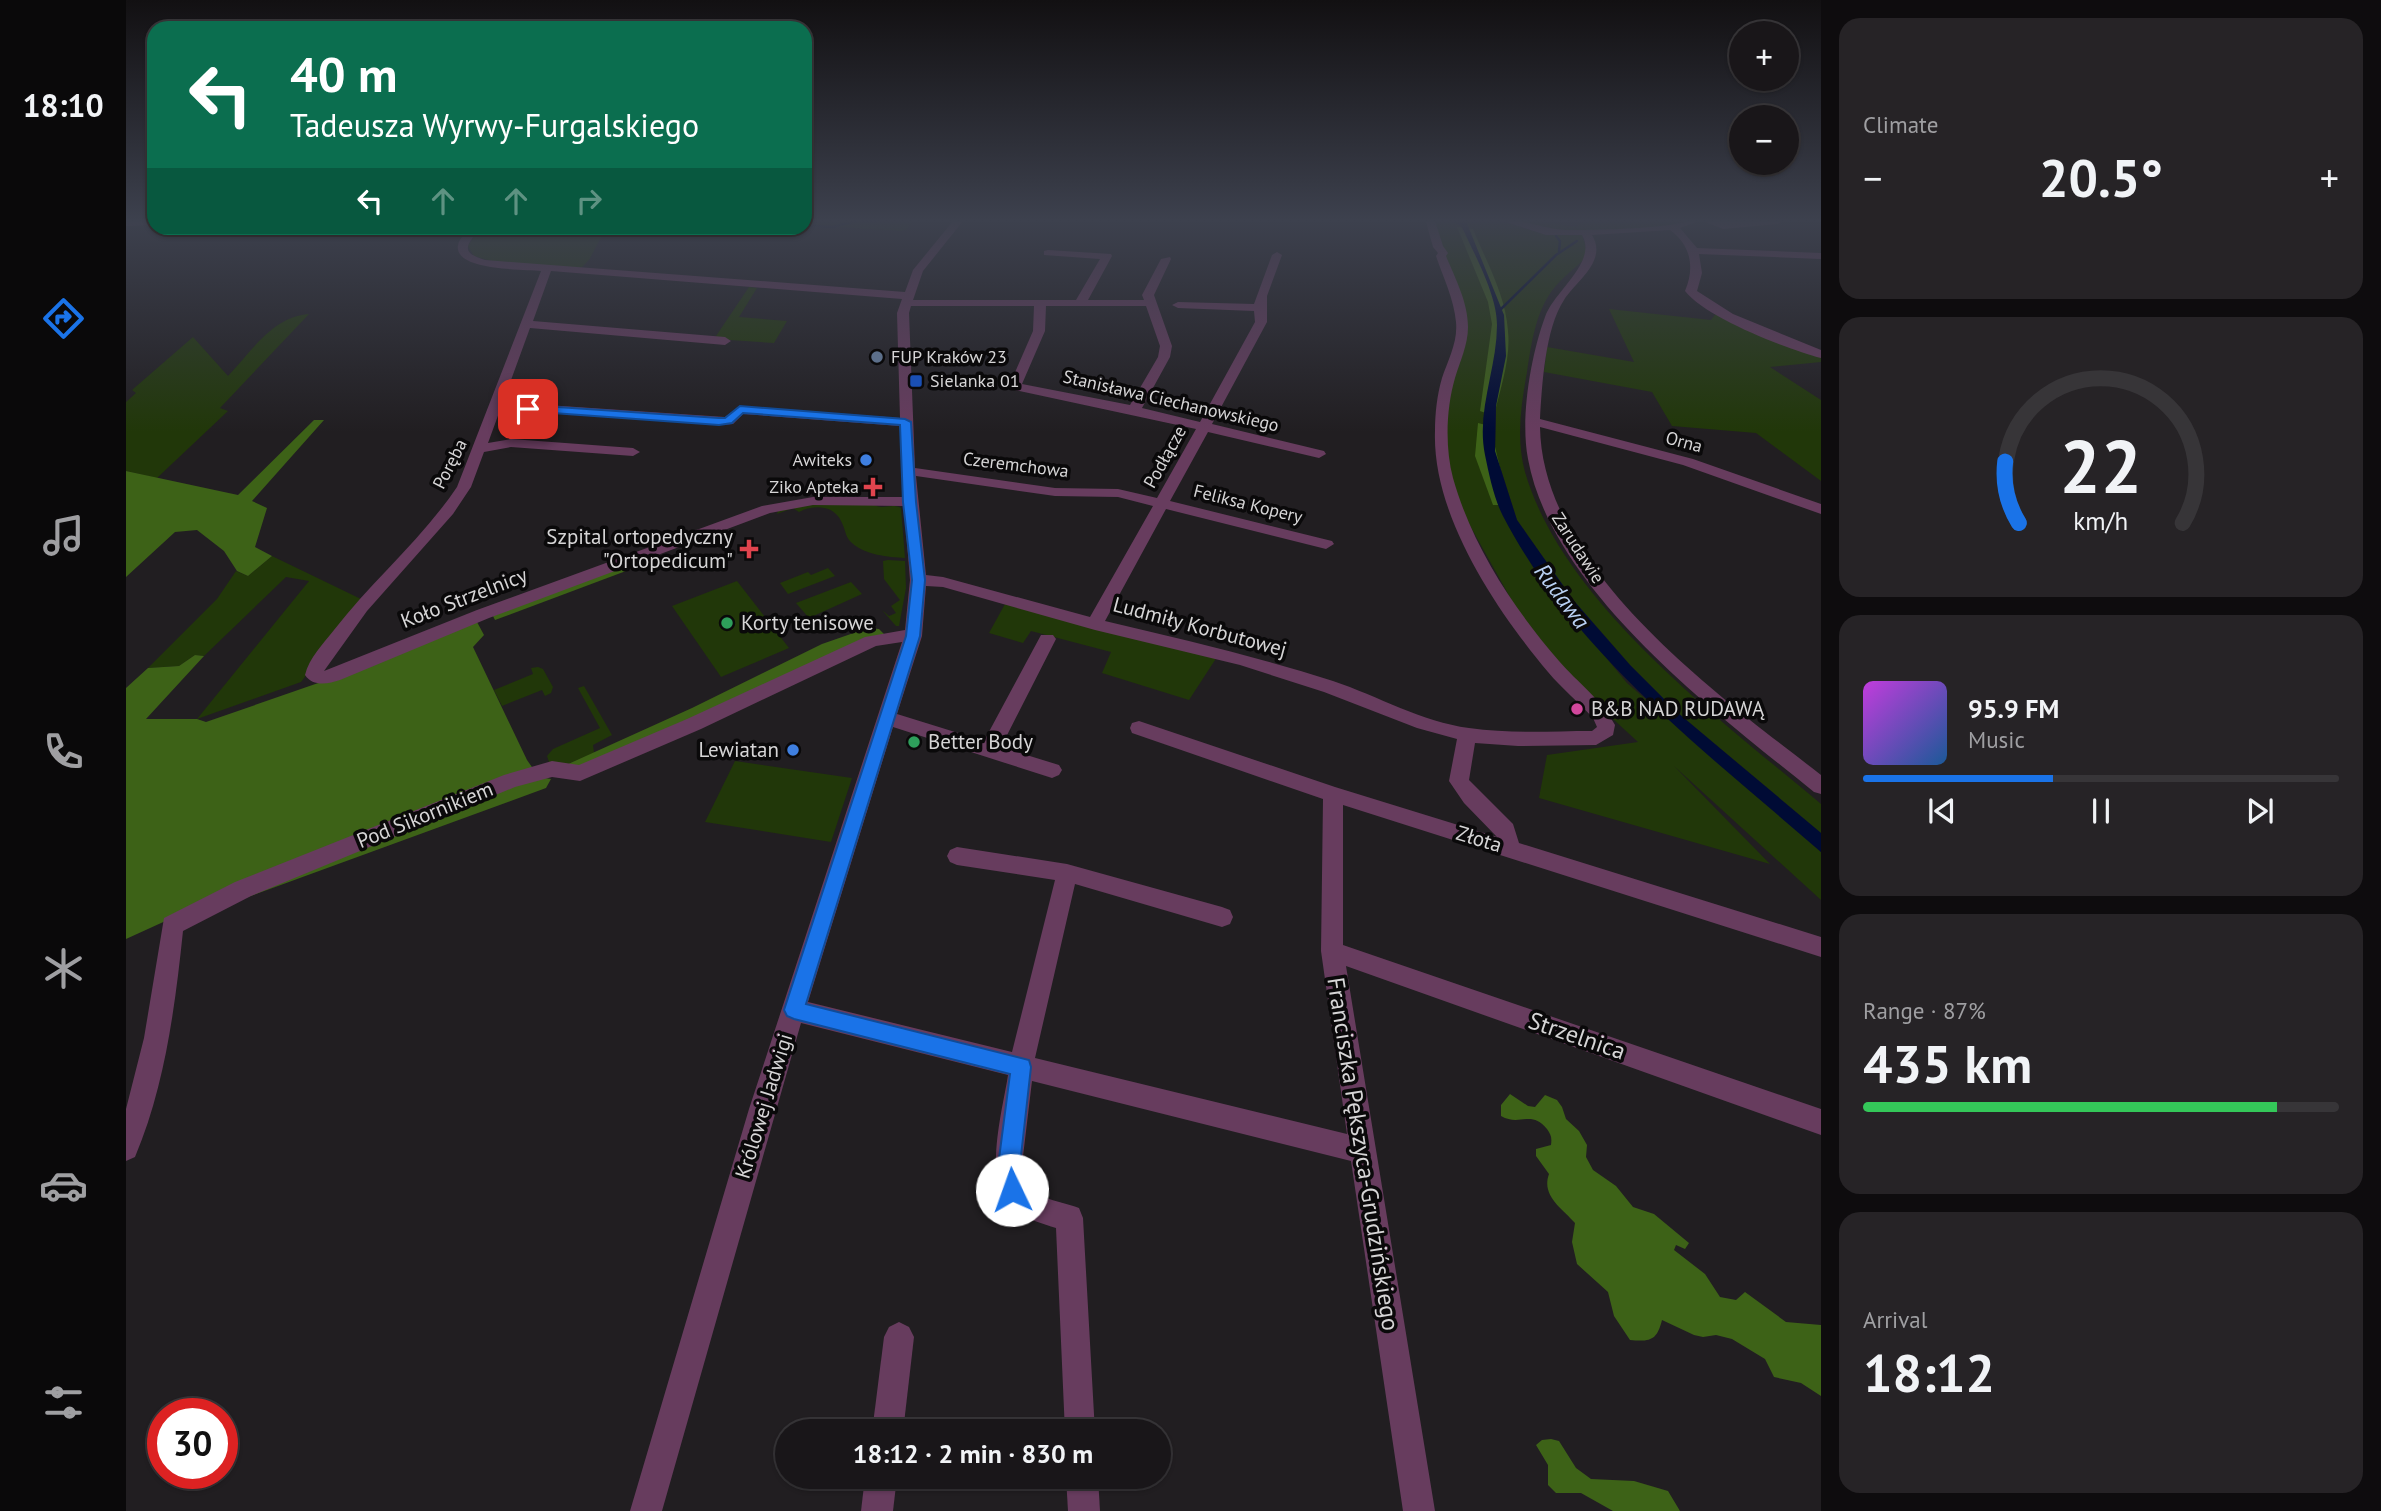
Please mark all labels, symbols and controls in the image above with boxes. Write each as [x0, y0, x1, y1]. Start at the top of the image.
map controls [1729, 21, 1799, 175]
button: + [1729, 21, 1799, 91]
text: 40 m [290, 42, 397, 106]
icon: left [175, 49, 266, 140]
text: 18:10 [22, 84, 104, 126]
text: Tadeusza Wyrwy-Furgalskiego [290, 104, 699, 146]
button: − [1729, 105, 1799, 175]
text: Climate [1863, 110, 1938, 139]
text: 20.5° [2039, 144, 2163, 211]
text: − [1863, 153, 1882, 202]
text: + [2320, 153, 2339, 202]
icon: left [351, 182, 389, 220]
icon: ahead [424, 182, 462, 220]
icon: ahead [497, 182, 535, 220]
icon: right [570, 182, 608, 220]
icon: directions [39, 294, 88, 343]
place label: FUP Kraków 23 [891, 345, 1007, 368]
marker: FUP Kraków 23 [869, 349, 885, 365]
street label: Stanisława Ciechanowskiego [1061, 364, 1281, 437]
place label: Sielanka 01 [930, 369, 1020, 392]
marker: Sielanka 01 [908, 373, 924, 389]
pin [498, 379, 558, 439]
icon: arrive [509, 390, 547, 428]
text: 22 [2060, 419, 2142, 513]
street label: Podłącze [1138, 422, 1191, 492]
street label: Orna [1663, 426, 1705, 457]
street label: Poręba [427, 435, 472, 493]
street label: Czeremchowa [962, 447, 1070, 482]
place label: Awiteks [793, 448, 852, 471]
marker: Awiteks [858, 452, 874, 468]
place label: Ziko Apteka [769, 475, 859, 498]
marker: Ziko Apteka [865, 479, 881, 495]
street label: Feliksa Kopery [1191, 479, 1306, 528]
text: km/h [2074, 505, 2128, 537]
street label: Zarudawie [1547, 508, 1610, 588]
icon: music [39, 511, 88, 560]
place label: Szpital ortopedyczny "Ortopedicum" [546, 523, 733, 574]
marker: Szpital ortopedyczny "Ortopedicum" [739, 539, 759, 559]
water label: Rudawa [1529, 557, 1596, 634]
street label: Koło Strzelnicy [397, 561, 531, 634]
street label: Ludmiły Korbutowej [1110, 590, 1290, 663]
place label: Korty tenisowe [741, 609, 874, 636]
marker: Korty tenisowe [719, 615, 735, 631]
text: 95.9 FM [1968, 692, 2059, 725]
place label: B&B NAD RUDAWĄ [1591, 695, 1765, 722]
marker: B&B NAD RUDAWĄ [1569, 701, 1585, 717]
text: Music [1968, 725, 2025, 754]
icon: phone [39, 727, 88, 776]
place label: Better Body [928, 728, 1033, 755]
marker: Better Body [906, 734, 922, 750]
place label: Lewiatan [698, 736, 779, 763]
marker: Lewiatan [785, 742, 801, 758]
street label: Pod Sikornikiem [353, 775, 497, 854]
icon: previous [1923, 792, 1961, 830]
icon: pause [2082, 792, 2120, 830]
icon: next [2241, 792, 2279, 830]
street label: Złota [1453, 819, 1505, 858]
icon: climate [39, 944, 88, 993]
street label: Franciszka Pększyca-Grudzińskiego [1320, 975, 1407, 1333]
text: Range · 87% [1863, 996, 1986, 1025]
street label: Strzelnica [1524, 1004, 1630, 1067]
street label: Królowej Jadwigi [729, 1030, 798, 1182]
text: 435 km [1863, 1030, 2032, 1097]
position arrow [975, 1153, 1049, 1227]
icon: car [39, 1161, 88, 1210]
text: Arrival [1863, 1305, 1927, 1334]
text: 18:12 [1863, 1339, 1995, 1406]
icon: filters [39, 1378, 88, 1427]
speed limit sign: 30 [147, 1398, 238, 1489]
text: 18:12 · 2 min · 830 m [853, 1437, 1093, 1470]

